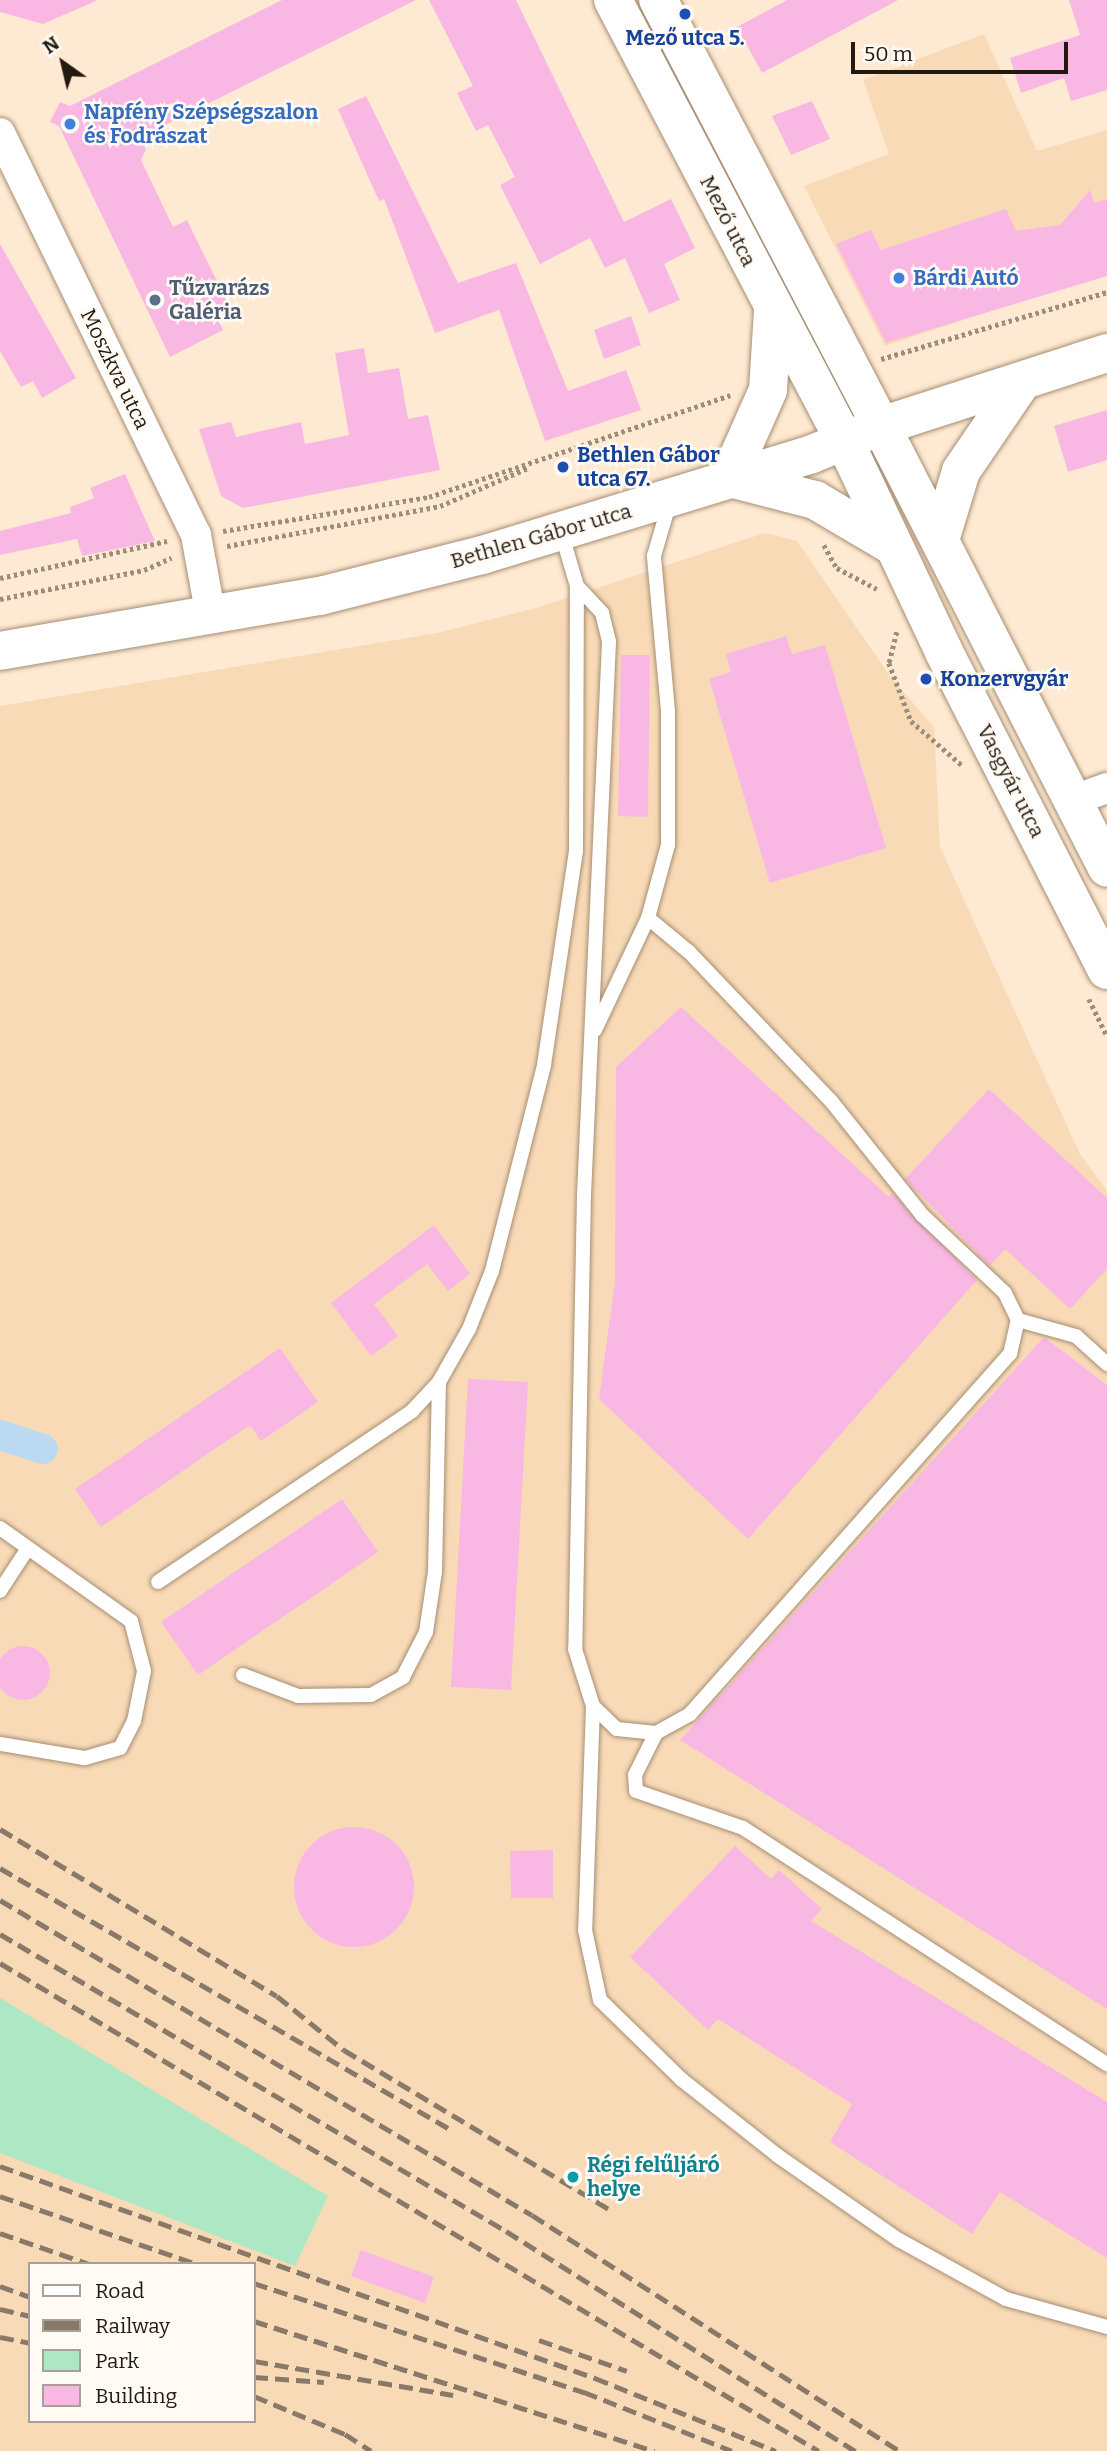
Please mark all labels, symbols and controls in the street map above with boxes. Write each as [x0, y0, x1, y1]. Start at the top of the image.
marker: Mező utca 5. [677, 6, 693, 22]
place label: Mező utca 5. [625, 25, 745, 51]
north arrow [28, 28, 98, 98]
scale bar [855, 28, 1072, 72]
text: N [38, 32, 63, 59]
text: 50 m [864, 41, 913, 67]
place label: Napfény Szépségszalon és Fodrászat [84, 99, 318, 149]
marker: Napfény Szépségszalon és Fodrászat [62, 116, 78, 132]
street label: Mező utca [694, 171, 762, 271]
place label: Bárdi Autó [913, 265, 1019, 291]
marker: Bárdi Autó [891, 270, 907, 286]
place label: Tűzvarázs Galéria [169, 275, 270, 325]
marker: Tűzvarázs Galéria [147, 292, 163, 308]
street label: Moszkva utca [75, 305, 155, 433]
place label: Bethlen Gábor utca 67. [577, 442, 720, 492]
marker: Bethlen Gábor utca 67. [555, 459, 571, 475]
street label: Bethlen Gábor utca [448, 498, 634, 574]
place label: Konzervgyár [940, 666, 1068, 692]
marker: Konzervgyár [918, 671, 934, 687]
street label: Vasgyár utca [972, 720, 1050, 842]
place label: Régi felűljáró helye [587, 2152, 720, 2202]
marker: Régi felűljáró helye [565, 2169, 581, 2185]
legend [28, 2262, 256, 2423]
text: Road [95, 2278, 144, 2304]
text: Railway [95, 2313, 170, 2339]
text: Park [95, 2348, 139, 2374]
text: Building [95, 2383, 177, 2409]

